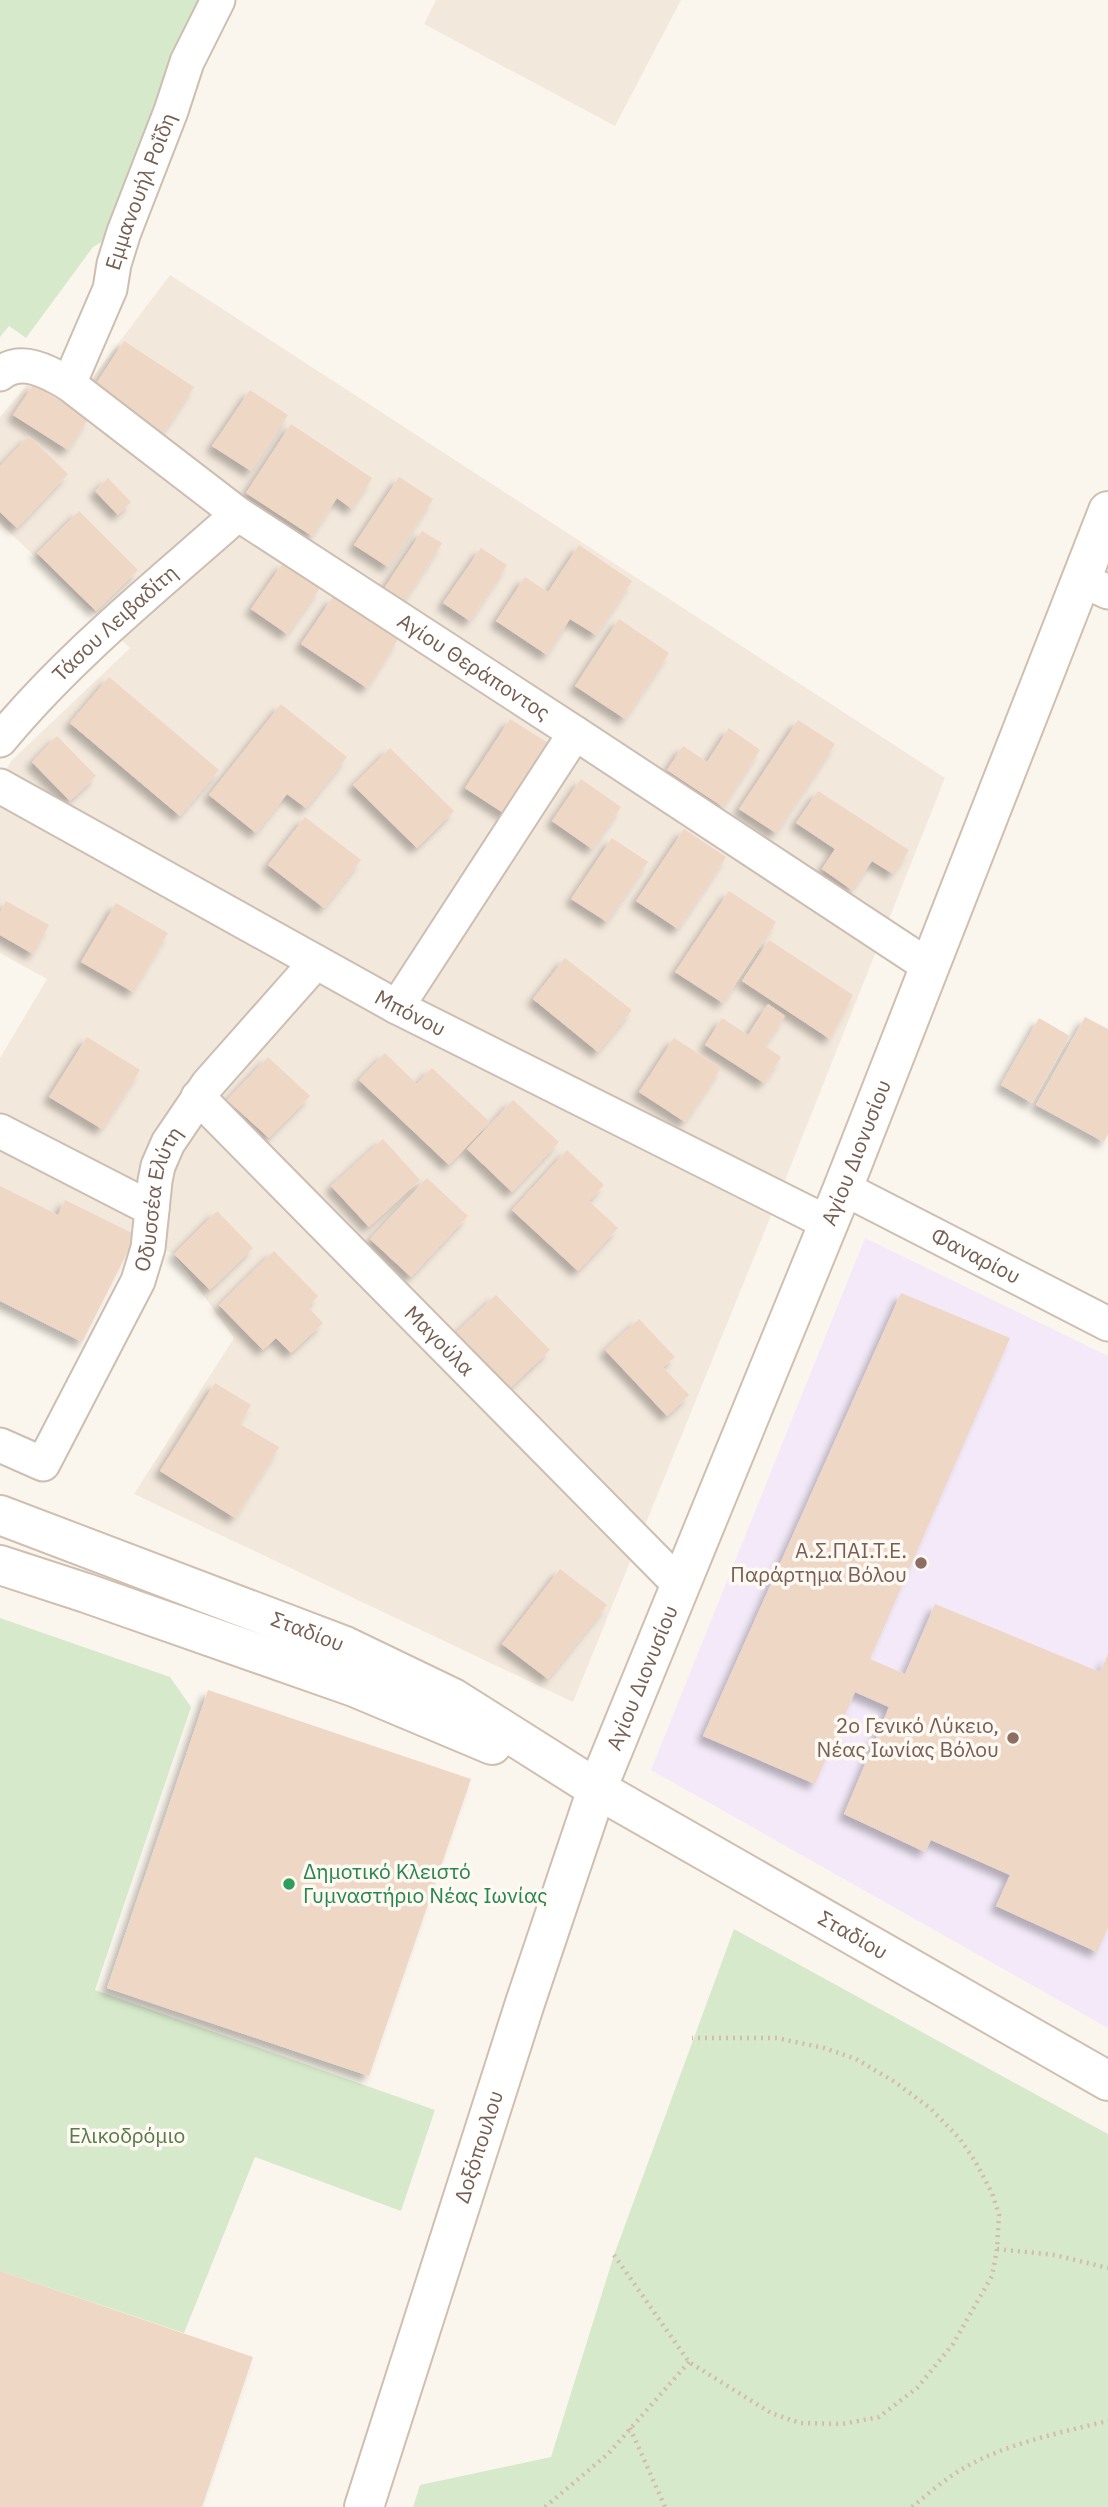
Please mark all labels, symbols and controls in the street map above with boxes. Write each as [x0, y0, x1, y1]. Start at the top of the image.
street label: Εμμανουήλ Ροΐδη [98, 108, 182, 273]
street label: Τάσου Λειβαδίτη [46, 558, 183, 687]
street label: Αγίου Θεράποντος [392, 606, 556, 726]
street label: Μπόνου [370, 982, 451, 1042]
street label: Αγίου Διονυσίου [814, 1075, 897, 1230]
street label: Οδυσσέα Ελύτη [127, 1120, 188, 1275]
street label: Φαναρίου [926, 1221, 1026, 1290]
street label: Μαγούλα [399, 1299, 481, 1382]
place label: Α.Σ.ΠΑΙ.Τ.Ε. Παράρτημα Βόλου [730, 1536, 907, 1588]
marker: Α.Σ.ΠΑΙ.Τ.Ε. Παράρτημα Βόλου [913, 1555, 929, 1571]
street label: Αγίου Διονυσίου [599, 1601, 684, 1754]
street label: Σταδίου [267, 1604, 348, 1657]
place label: 2ο Γενικό Λύκειο, Νέας Ιωνίας Βόλου [816, 1711, 999, 1763]
marker: 2ο Γενικό Λύκειο, Νέας Ιωνίας Βόλου [1005, 1730, 1021, 1746]
place label: Δημοτικό Κλειστό Γυμναστήριο Νέας Ιωνίας [303, 1857, 547, 1909]
marker: Δημοτικό Κλειστό Γυμναστήριο Νέας Ιωνίας [281, 1876, 297, 1892]
street label: Σταδίου [813, 1903, 893, 1965]
street label: Δοξόπουλου [447, 2087, 509, 2206]
park label: Ελικοδρόμιο [69, 2121, 185, 2149]

